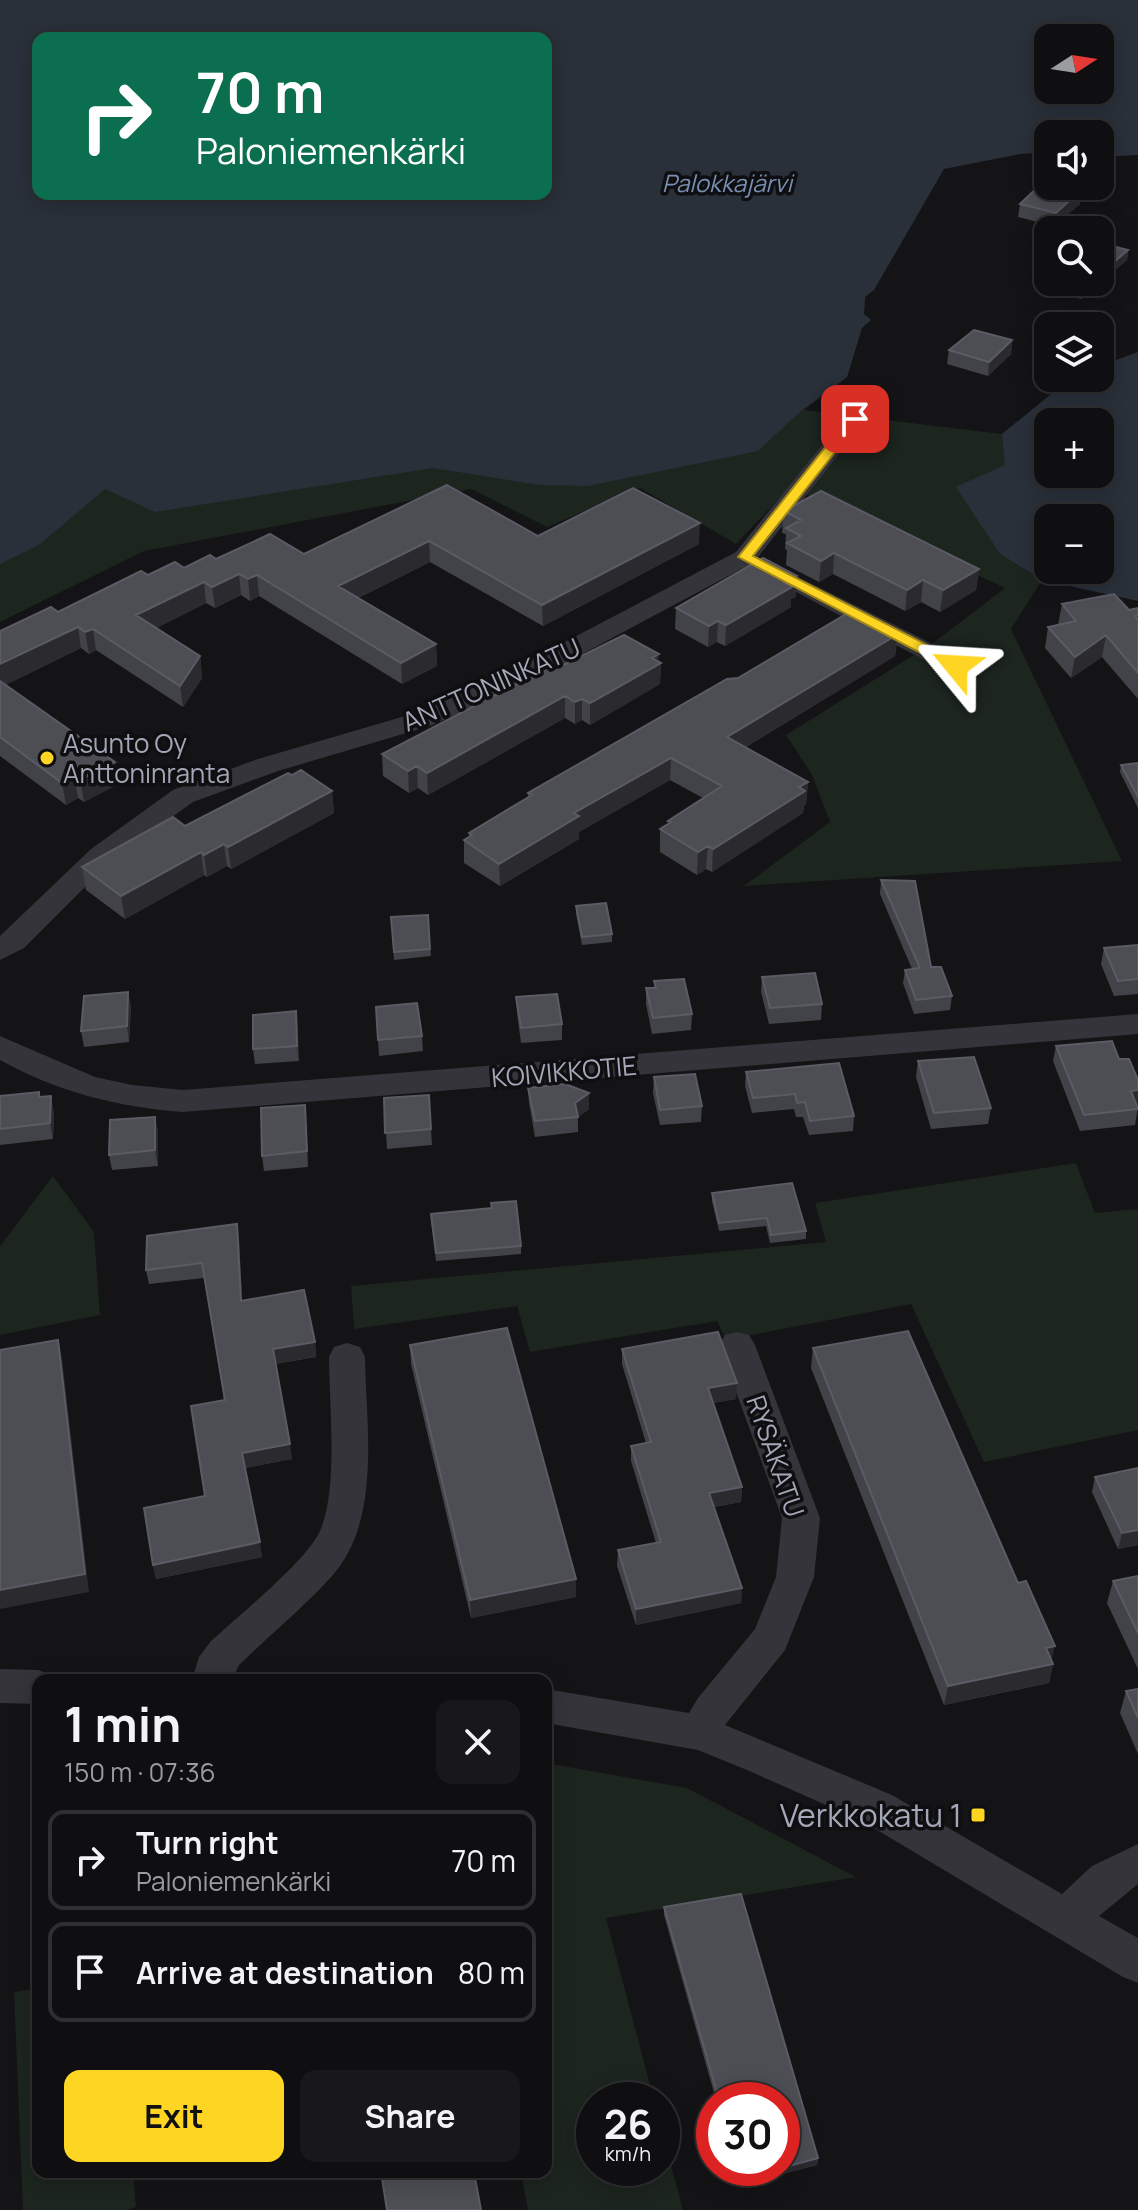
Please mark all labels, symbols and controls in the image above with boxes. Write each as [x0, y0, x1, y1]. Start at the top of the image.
north arrow [1034, 24, 1114, 104]
map controls [1034, 24, 1114, 584]
text: 70 m [196, 53, 324, 130]
icon: right [64, 64, 168, 168]
button: sound [1034, 120, 1114, 200]
text: Paloniemenkärki [196, 126, 466, 175]
water label: Palokkajärvi [662, 166, 795, 199]
button: search [1034, 216, 1114, 296]
button: layers [1034, 312, 1114, 392]
pin [821, 385, 889, 453]
icon: arrive [833, 397, 877, 441]
button: + [1034, 408, 1114, 488]
button: − [1034, 504, 1114, 584]
position arrow [914, 624, 998, 708]
street label: ANTTONINKATU [396, 629, 586, 739]
place label: Asunto Oy Anttoninranta [63, 725, 230, 791]
marker: Asunto Oy Anttoninranta [38, 749, 56, 767]
street label: KOIVIKKOTIE [490, 1047, 638, 1095]
street label: RYSÄKATU [738, 1390, 814, 1522]
text: 1 min [64, 1691, 181, 1756]
button: close [436, 1700, 520, 1784]
text: 150 m · 07:36 [64, 1754, 216, 1790]
place label: Verkkokatu 1 [780, 1793, 962, 1837]
marker: Verkkokatu 1 [969, 1806, 987, 1824]
text: Turn right [136, 1822, 279, 1863]
icon: right [68, 1838, 112, 1882]
text: 70 m [451, 1840, 516, 1881]
text: Paloniemenkärki [136, 1863, 331, 1899]
icon: arrive [68, 1950, 112, 1994]
text: Arrive at destination [136, 1952, 434, 1993]
text: 80 m [458, 1952, 525, 1993]
button: Exit [64, 2070, 284, 2162]
button: Share [300, 2070, 520, 2162]
speed limit sign: 30 [696, 2082, 800, 2186]
text: 26 [604, 2096, 652, 2151]
text: km/h [605, 2140, 651, 2167]

